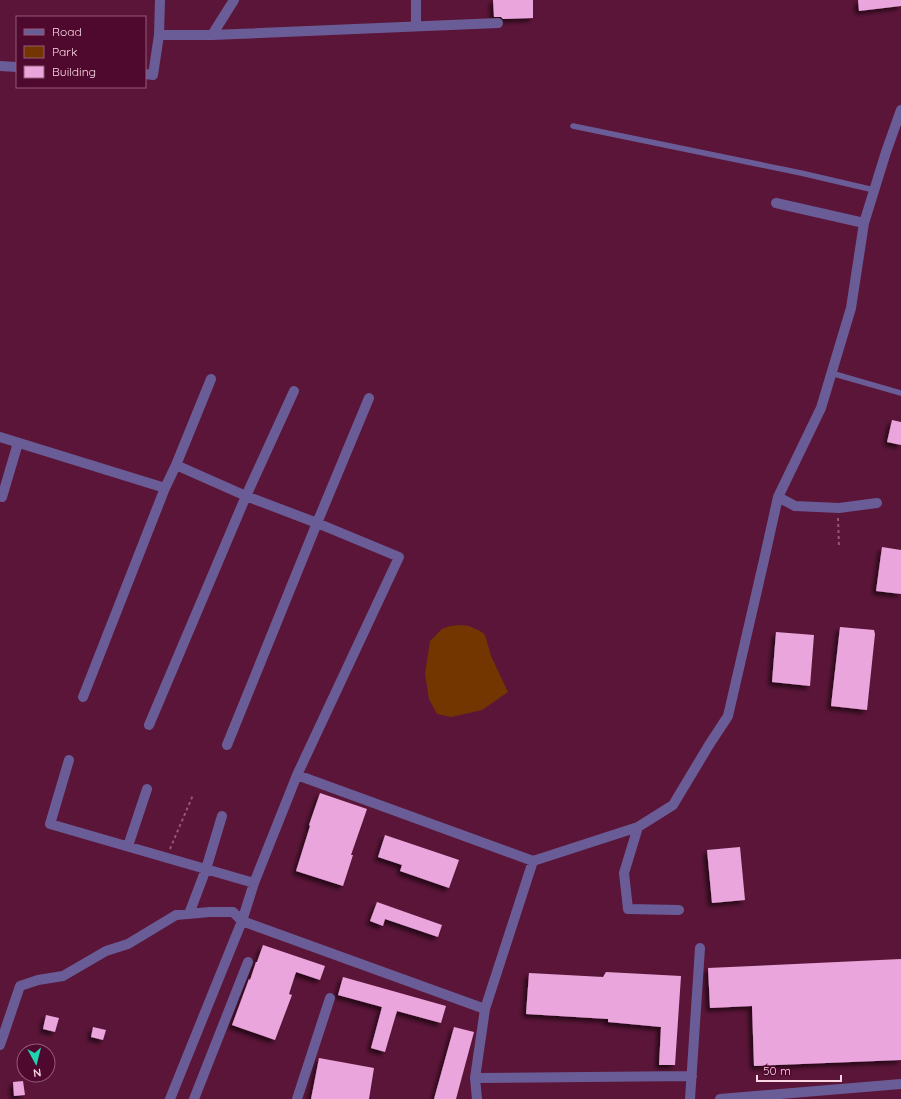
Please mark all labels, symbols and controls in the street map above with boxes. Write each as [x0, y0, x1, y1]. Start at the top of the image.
legend [16, 16, 146, 88]
text: Road [52, 24, 82, 39]
text: Park [52, 44, 77, 59]
text: Building [52, 64, 96, 79]
north arrow [16, 1043, 56, 1083]
scale bar [757, 1057, 841, 1083]
text: 50 m [763, 1063, 791, 1078]
text: N [32, 1065, 42, 1080]

